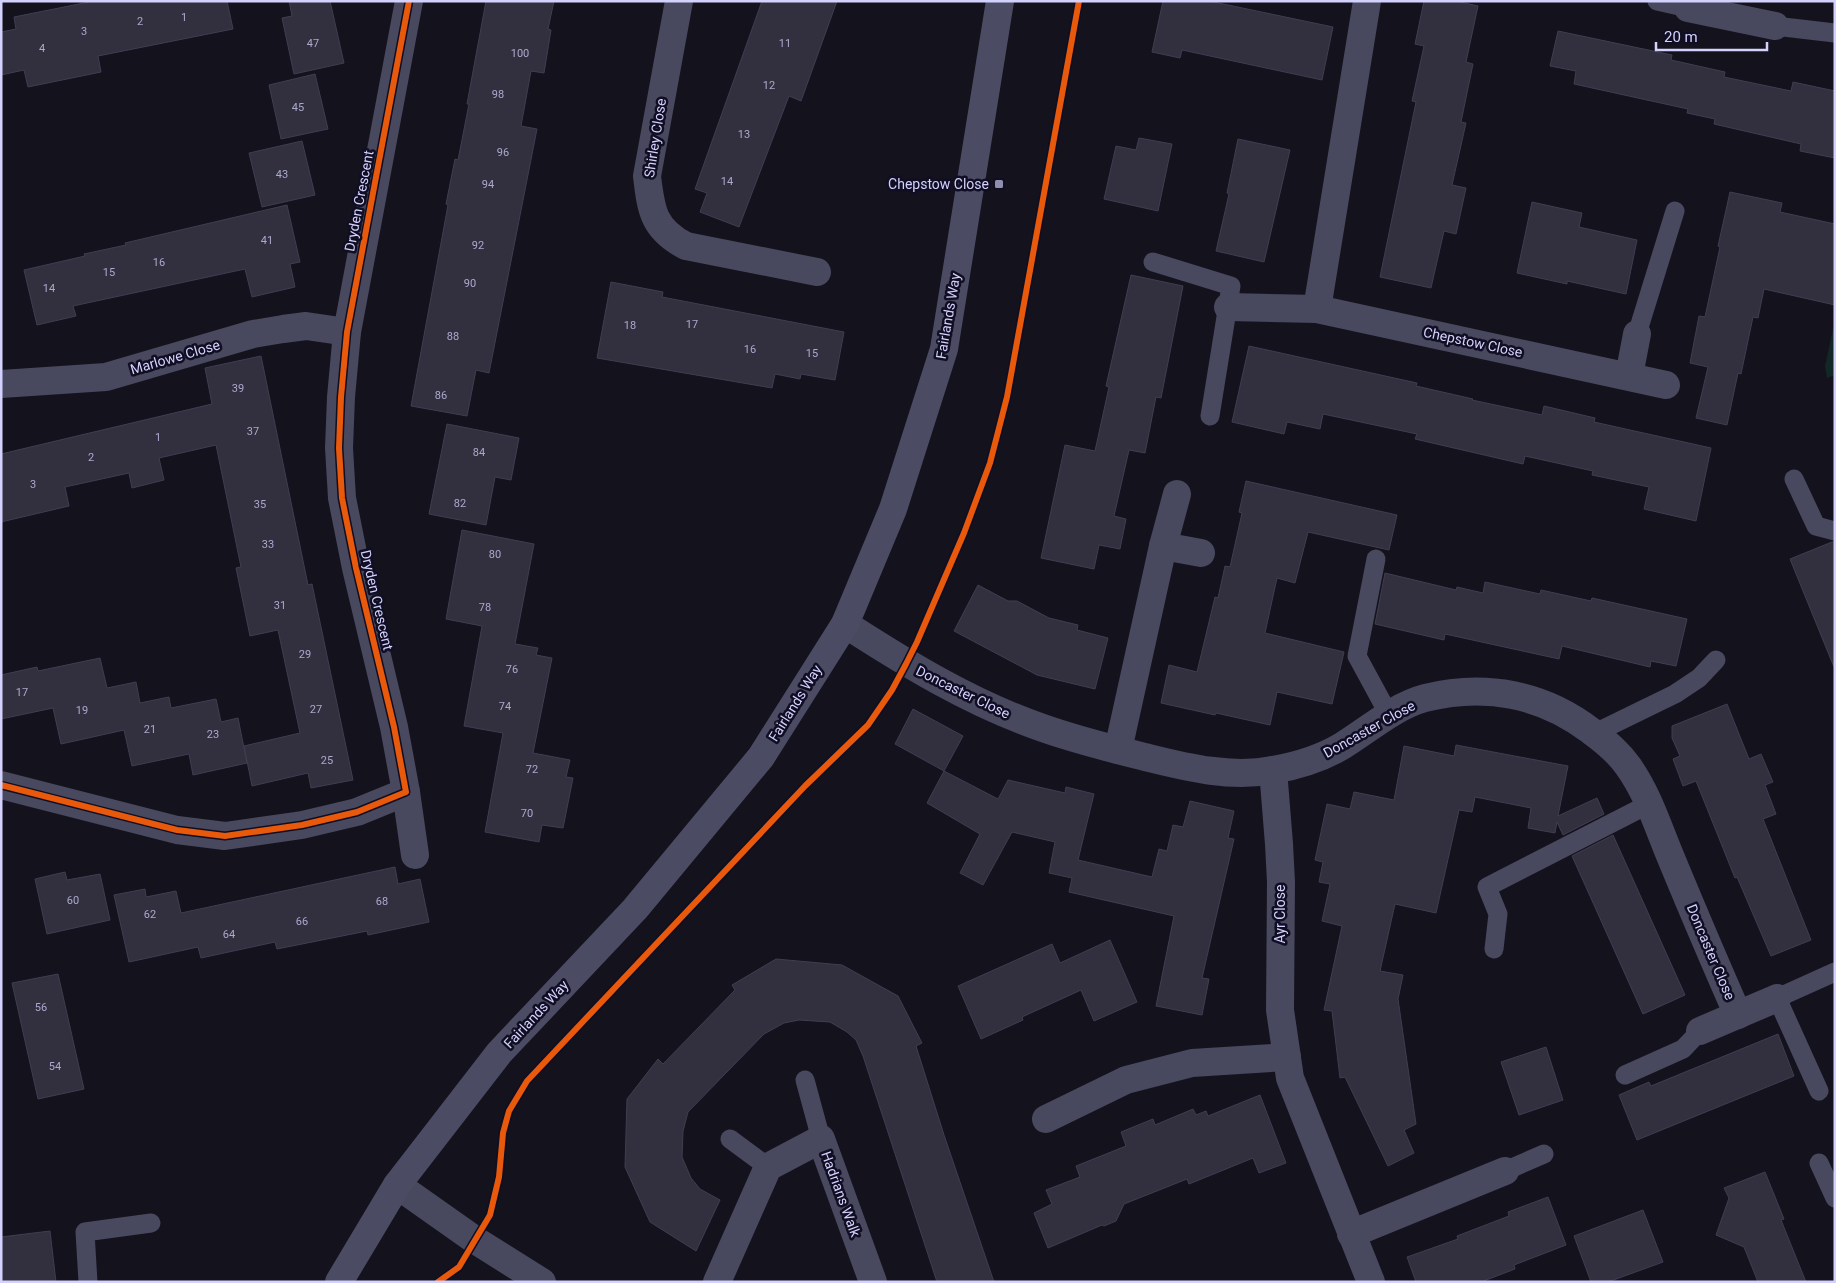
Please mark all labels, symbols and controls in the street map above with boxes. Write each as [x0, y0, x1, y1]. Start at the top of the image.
house number: 1 [181, 11, 187, 24]
house number: 2 [137, 15, 143, 28]
scale bar [1656, 20, 1767, 52]
house number: 3 [81, 25, 87, 38]
text: 20 m [1664, 28, 1698, 46]
house number: 47 [307, 37, 319, 50]
house number: 11 [779, 37, 791, 50]
house number: 4 [39, 42, 45, 55]
house number: 100 [511, 47, 529, 60]
house number: 12 [763, 79, 775, 92]
house number: 98 [492, 88, 504, 101]
street label: Shirley Close [641, 97, 669, 179]
house number: 45 [292, 101, 304, 114]
house number: 13 [738, 128, 750, 141]
house number: 96 [497, 146, 509, 159]
street label: Dryden Crescent [341, 149, 377, 253]
house number: 43 [276, 168, 288, 181]
house number: 14 [721, 175, 733, 188]
place label: Chepstow Close [888, 176, 989, 192]
house number: 94 [482, 178, 494, 191]
marker: Chepstow Close [993, 178, 1005, 190]
house number: 41 [261, 234, 273, 247]
house number: 92 [472, 239, 484, 252]
house number: 16 [153, 256, 165, 269]
house number: 15 [103, 266, 115, 279]
street label: Fairlands Way [933, 271, 963, 360]
house number: 90 [464, 277, 476, 290]
house number: 14 [43, 282, 55, 295]
house number: 17 [686, 318, 698, 331]
house number: 18 [624, 319, 636, 332]
street label: Chepstow Close [1422, 324, 1524, 360]
house number: 88 [447, 330, 459, 343]
street label: Marlowe Close [128, 337, 222, 377]
house number: 16 [744, 343, 756, 356]
house number: 15 [806, 347, 818, 360]
house number: 39 [232, 382, 244, 395]
house number: 86 [435, 389, 447, 402]
house number: 37 [247, 425, 259, 438]
house number: 1 [155, 431, 161, 444]
house number: 84 [473, 446, 485, 459]
house number: 2 [88, 451, 94, 464]
house number: 3 [30, 478, 36, 491]
house number: 82 [454, 497, 466, 510]
house number: 35 [254, 498, 266, 511]
house number: 33 [262, 538, 274, 551]
street label: Dryden Crescent [358, 548, 396, 652]
house number: 80 [489, 548, 501, 561]
house number: 31 [274, 599, 286, 612]
house number: 78 [479, 601, 491, 614]
house number: 29 [299, 648, 311, 661]
street label: Fairlands Way [765, 662, 825, 744]
street label: Doncaster Close [913, 662, 1013, 722]
house number: 76 [506, 663, 518, 676]
house number: 17 [16, 686, 28, 699]
street label: Doncaster Close [1320, 697, 1418, 761]
house number: 74 [499, 700, 511, 713]
house number: 27 [310, 703, 322, 716]
house number: 19 [76, 704, 88, 717]
house number: 21 [144, 723, 156, 736]
house number: 23 [207, 728, 219, 741]
house number: 25 [321, 754, 333, 767]
house number: 72 [526, 763, 538, 776]
house number: 70 [521, 807, 533, 820]
street label: Ayr Close [1272, 885, 1288, 943]
house number: 60 [67, 894, 79, 907]
house number: 68 [376, 895, 388, 908]
street label: Doncaster Close [1684, 902, 1738, 1002]
house number: 62 [144, 908, 156, 921]
house number: 66 [296, 915, 308, 928]
house number: 64 [223, 928, 235, 941]
street label: Fairlands Way [500, 976, 572, 1051]
house number: 56 [35, 1001, 47, 1014]
house number: 54 [49, 1060, 61, 1073]
street label: Hadrians Walk [818, 1149, 864, 1240]

